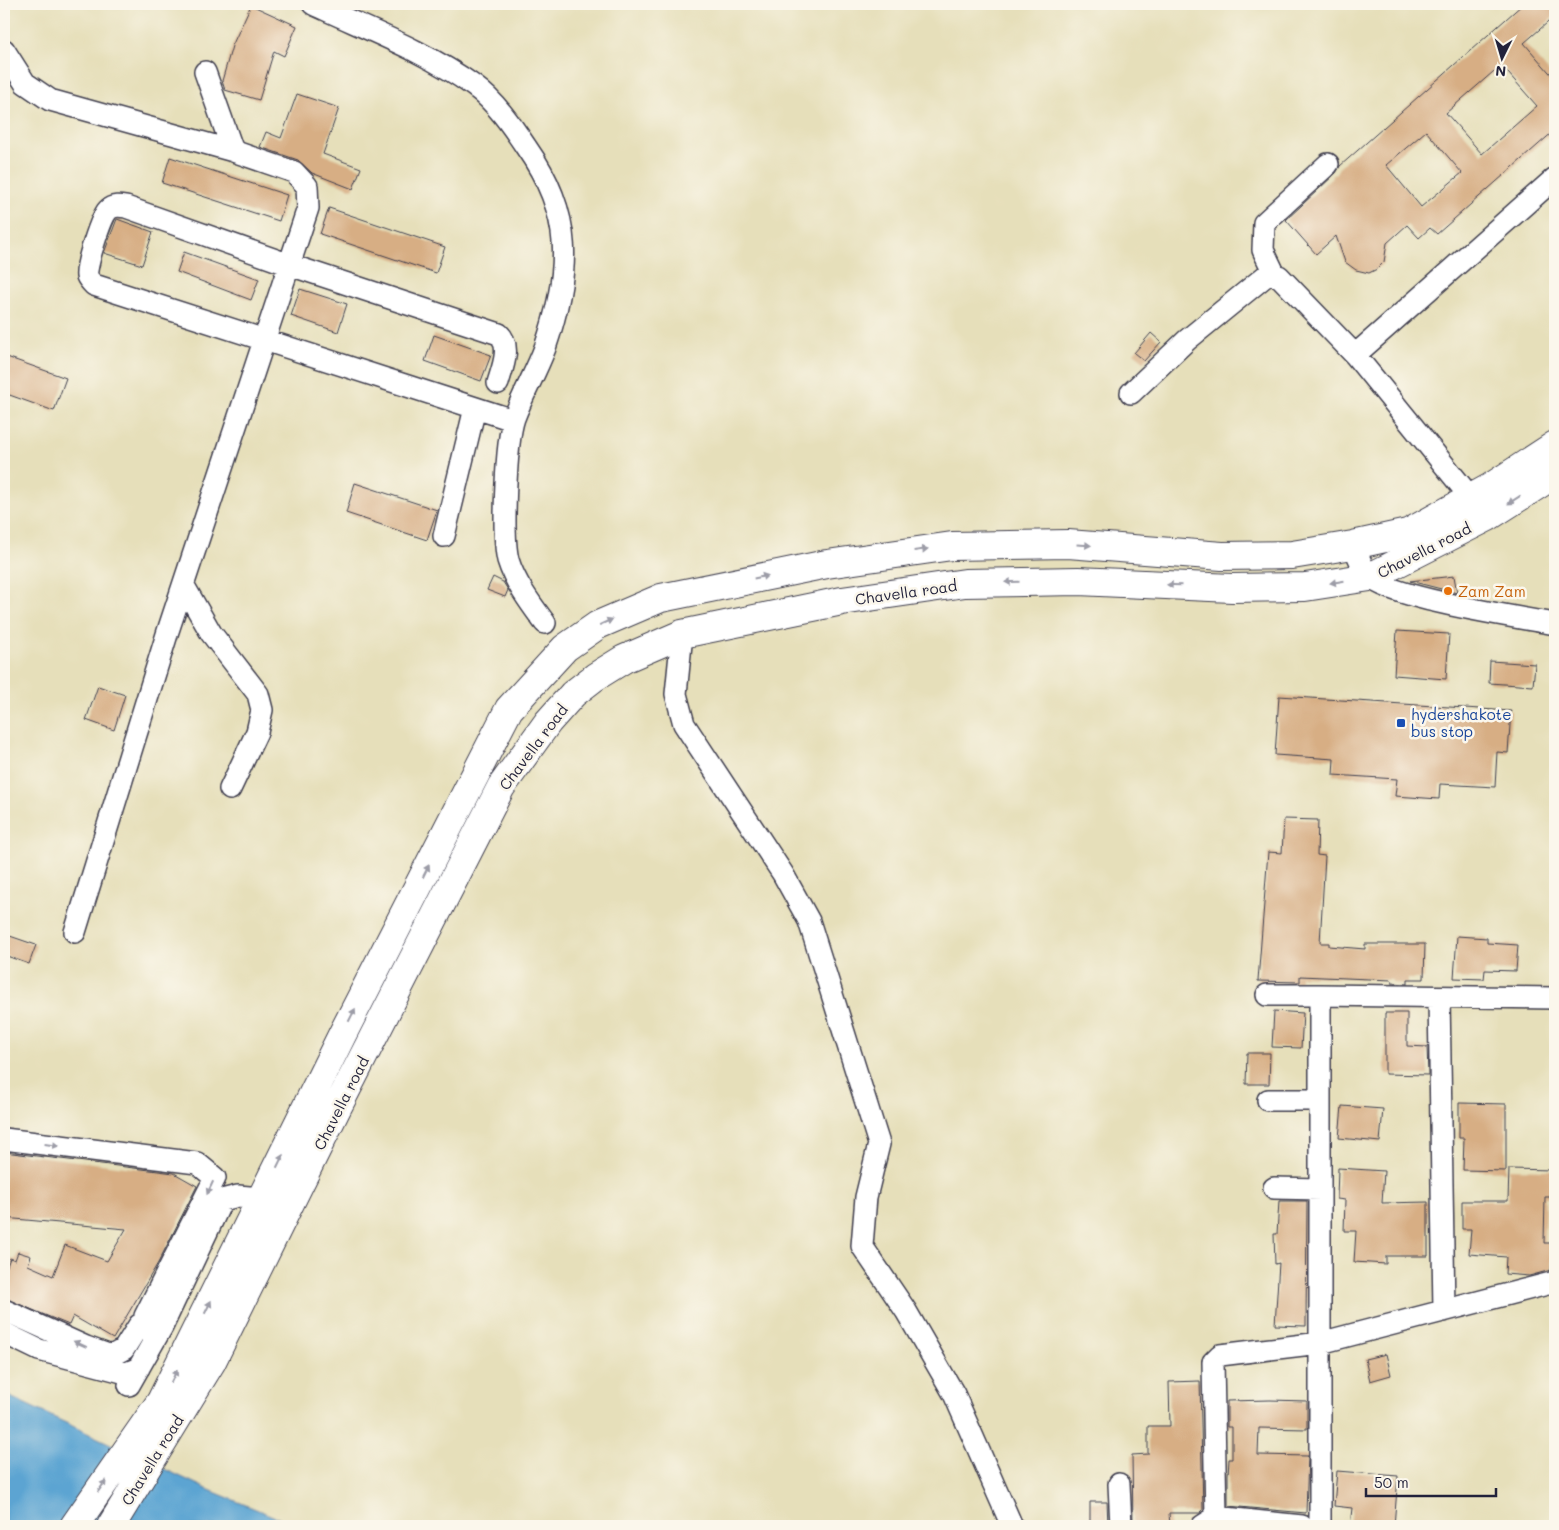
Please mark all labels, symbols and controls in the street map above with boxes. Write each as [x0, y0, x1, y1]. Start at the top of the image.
north arrow [1476, 32, 1526, 82]
text: N [1495, 62, 1507, 81]
one-way arrow [1508, 495, 1521, 505]
street label: Chavella road [1374, 518, 1474, 582]
one-way arrow [1076, 541, 1092, 549]
one-way arrow [914, 546, 930, 554]
one-way arrow [754, 573, 769, 581]
street label: Chavella road [854, 575, 958, 609]
one-way arrow [1004, 579, 1020, 587]
one-way arrow [1328, 579, 1344, 587]
one-way arrow [1166, 581, 1182, 589]
place label: Zam Zam [1458, 581, 1526, 601]
marker: Zam Zam [1442, 585, 1454, 597]
one-way arrow [599, 617, 613, 625]
street label: Chavella road [494, 700, 572, 794]
place label: hydershakote bus stop [1411, 704, 1511, 741]
marker: hydershakote bus stop [1395, 717, 1407, 729]
one-way arrow [422, 864, 430, 878]
one-way arrow [348, 1008, 356, 1023]
street label: Chavella road [309, 1053, 373, 1153]
one-way arrow [44, 1141, 60, 1149]
one-way arrow [276, 1154, 284, 1168]
one-way arrow [206, 1181, 214, 1195]
one-way arrow [204, 1299, 212, 1314]
one-way arrow [73, 1340, 87, 1348]
one-way arrow [170, 1368, 178, 1383]
street label: Chavella road [116, 1411, 188, 1509]
scale bar [1366, 1465, 1496, 1497]
text: 50 m [1374, 1472, 1409, 1492]
one-way arrow [96, 1480, 107, 1493]

